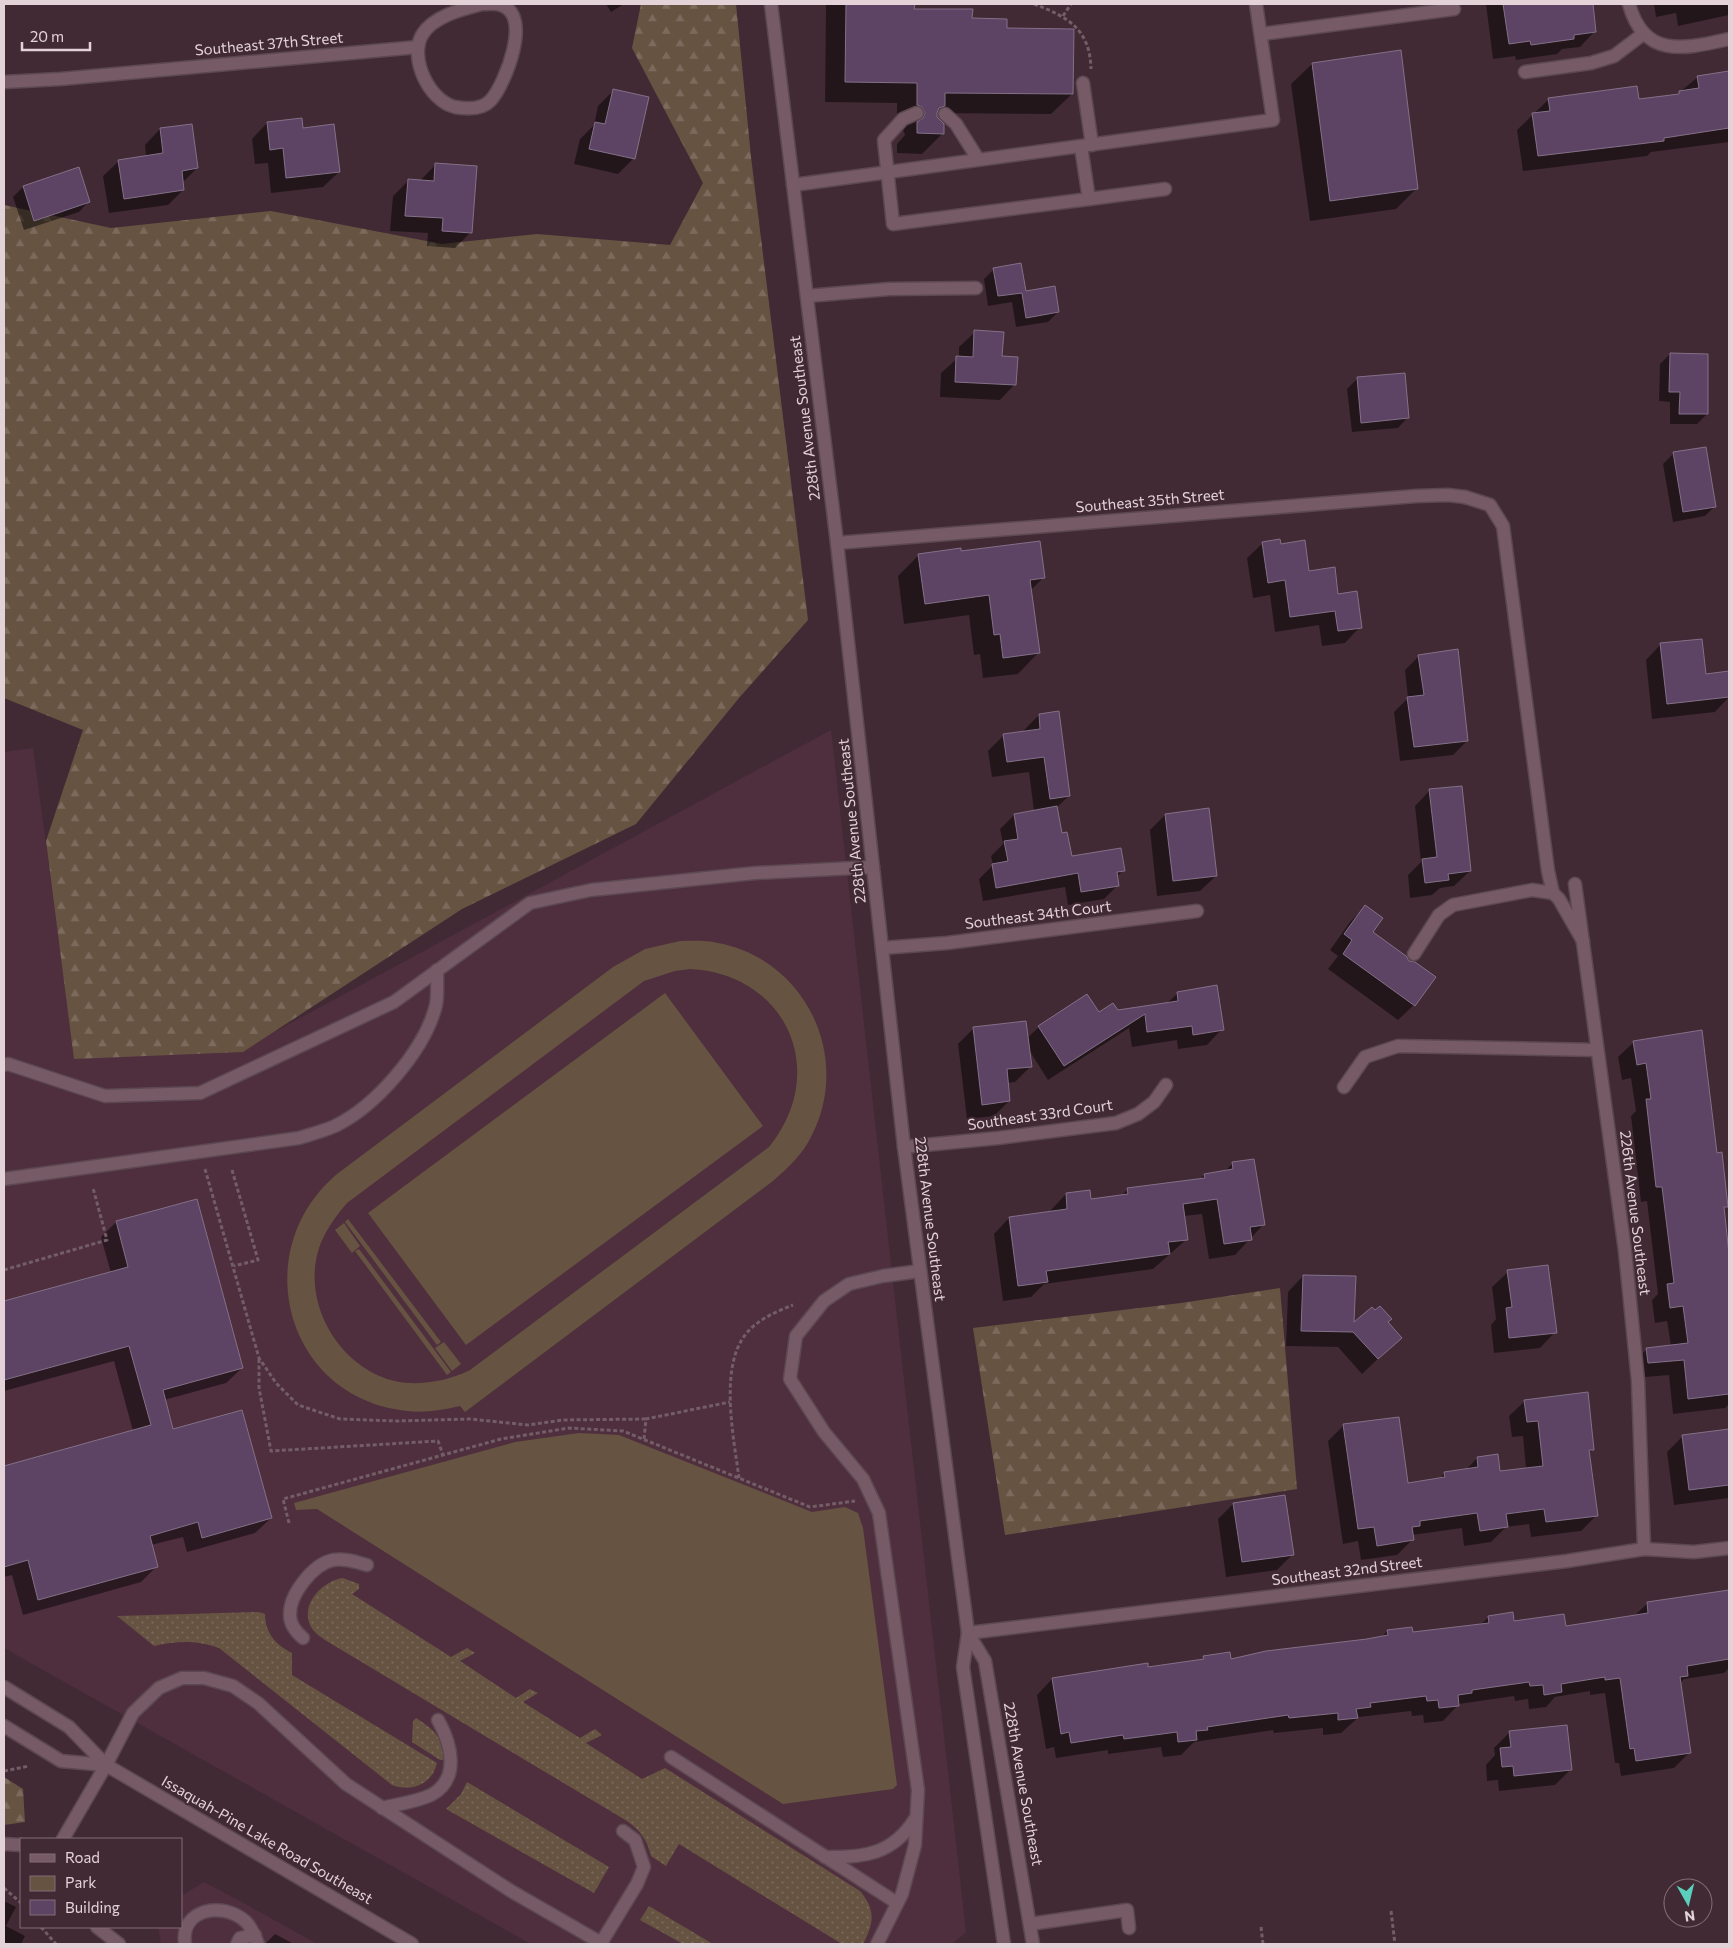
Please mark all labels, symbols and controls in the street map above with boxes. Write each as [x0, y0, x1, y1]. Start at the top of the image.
scale bar [22, 20, 90, 52]
text: 20 m [30, 27, 64, 45]
street label: Southeast 37th Street [194, 28, 344, 58]
street label: 228th Avenue Southeast [785, 335, 823, 501]
street label: Southeast 35th Street [1075, 485, 1225, 515]
street label: 228th Avenue Southeast [833, 738, 869, 904]
street label: Southeast 34th Court [964, 896, 1112, 932]
street label: Southeast 33rd Court [966, 1095, 1114, 1133]
street label: 226th Avenue Southeast [1617, 1130, 1655, 1296]
street label: 228th Avenue Southeast [912, 1136, 950, 1302]
street label: Southeast 32nd Street [1270, 1552, 1423, 1588]
street label: 228th Avenue Southeast [1001, 1701, 1047, 1867]
street label: Issaquah-Pine Lake Road Southeast [159, 1771, 376, 1907]
legend [20, 1838, 182, 1928]
text: Road [65, 1848, 100, 1866]
text: Park [65, 1873, 96, 1891]
north arrow [1663, 1878, 1713, 1928]
text: Building [65, 1898, 120, 1916]
text: N [1683, 1907, 1696, 1926]

